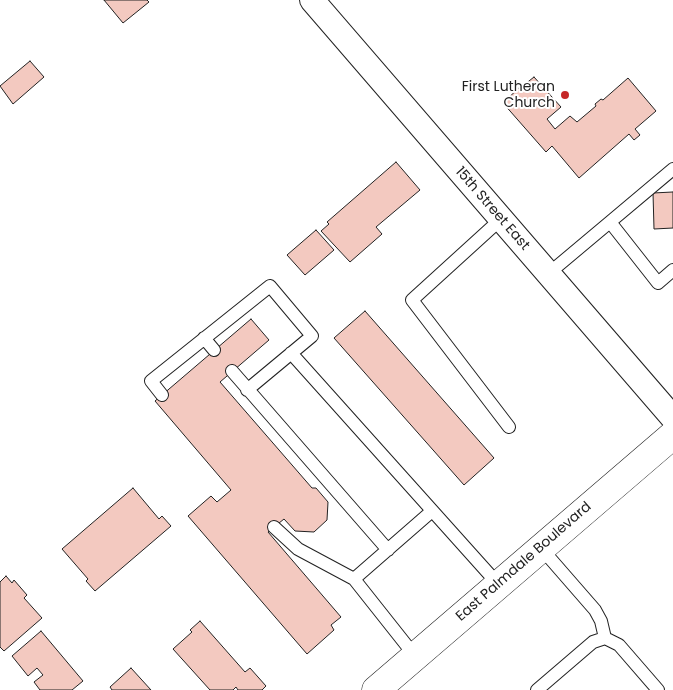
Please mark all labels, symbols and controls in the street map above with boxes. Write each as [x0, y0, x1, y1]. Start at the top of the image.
place label: First Lutheran Church [462, 79, 555, 111]
marker: First Lutheran Church [559, 89, 571, 101]
street label: 15th Street East [451, 164, 533, 254]
street label: East Palmdale Boulevard [453, 499, 595, 625]

